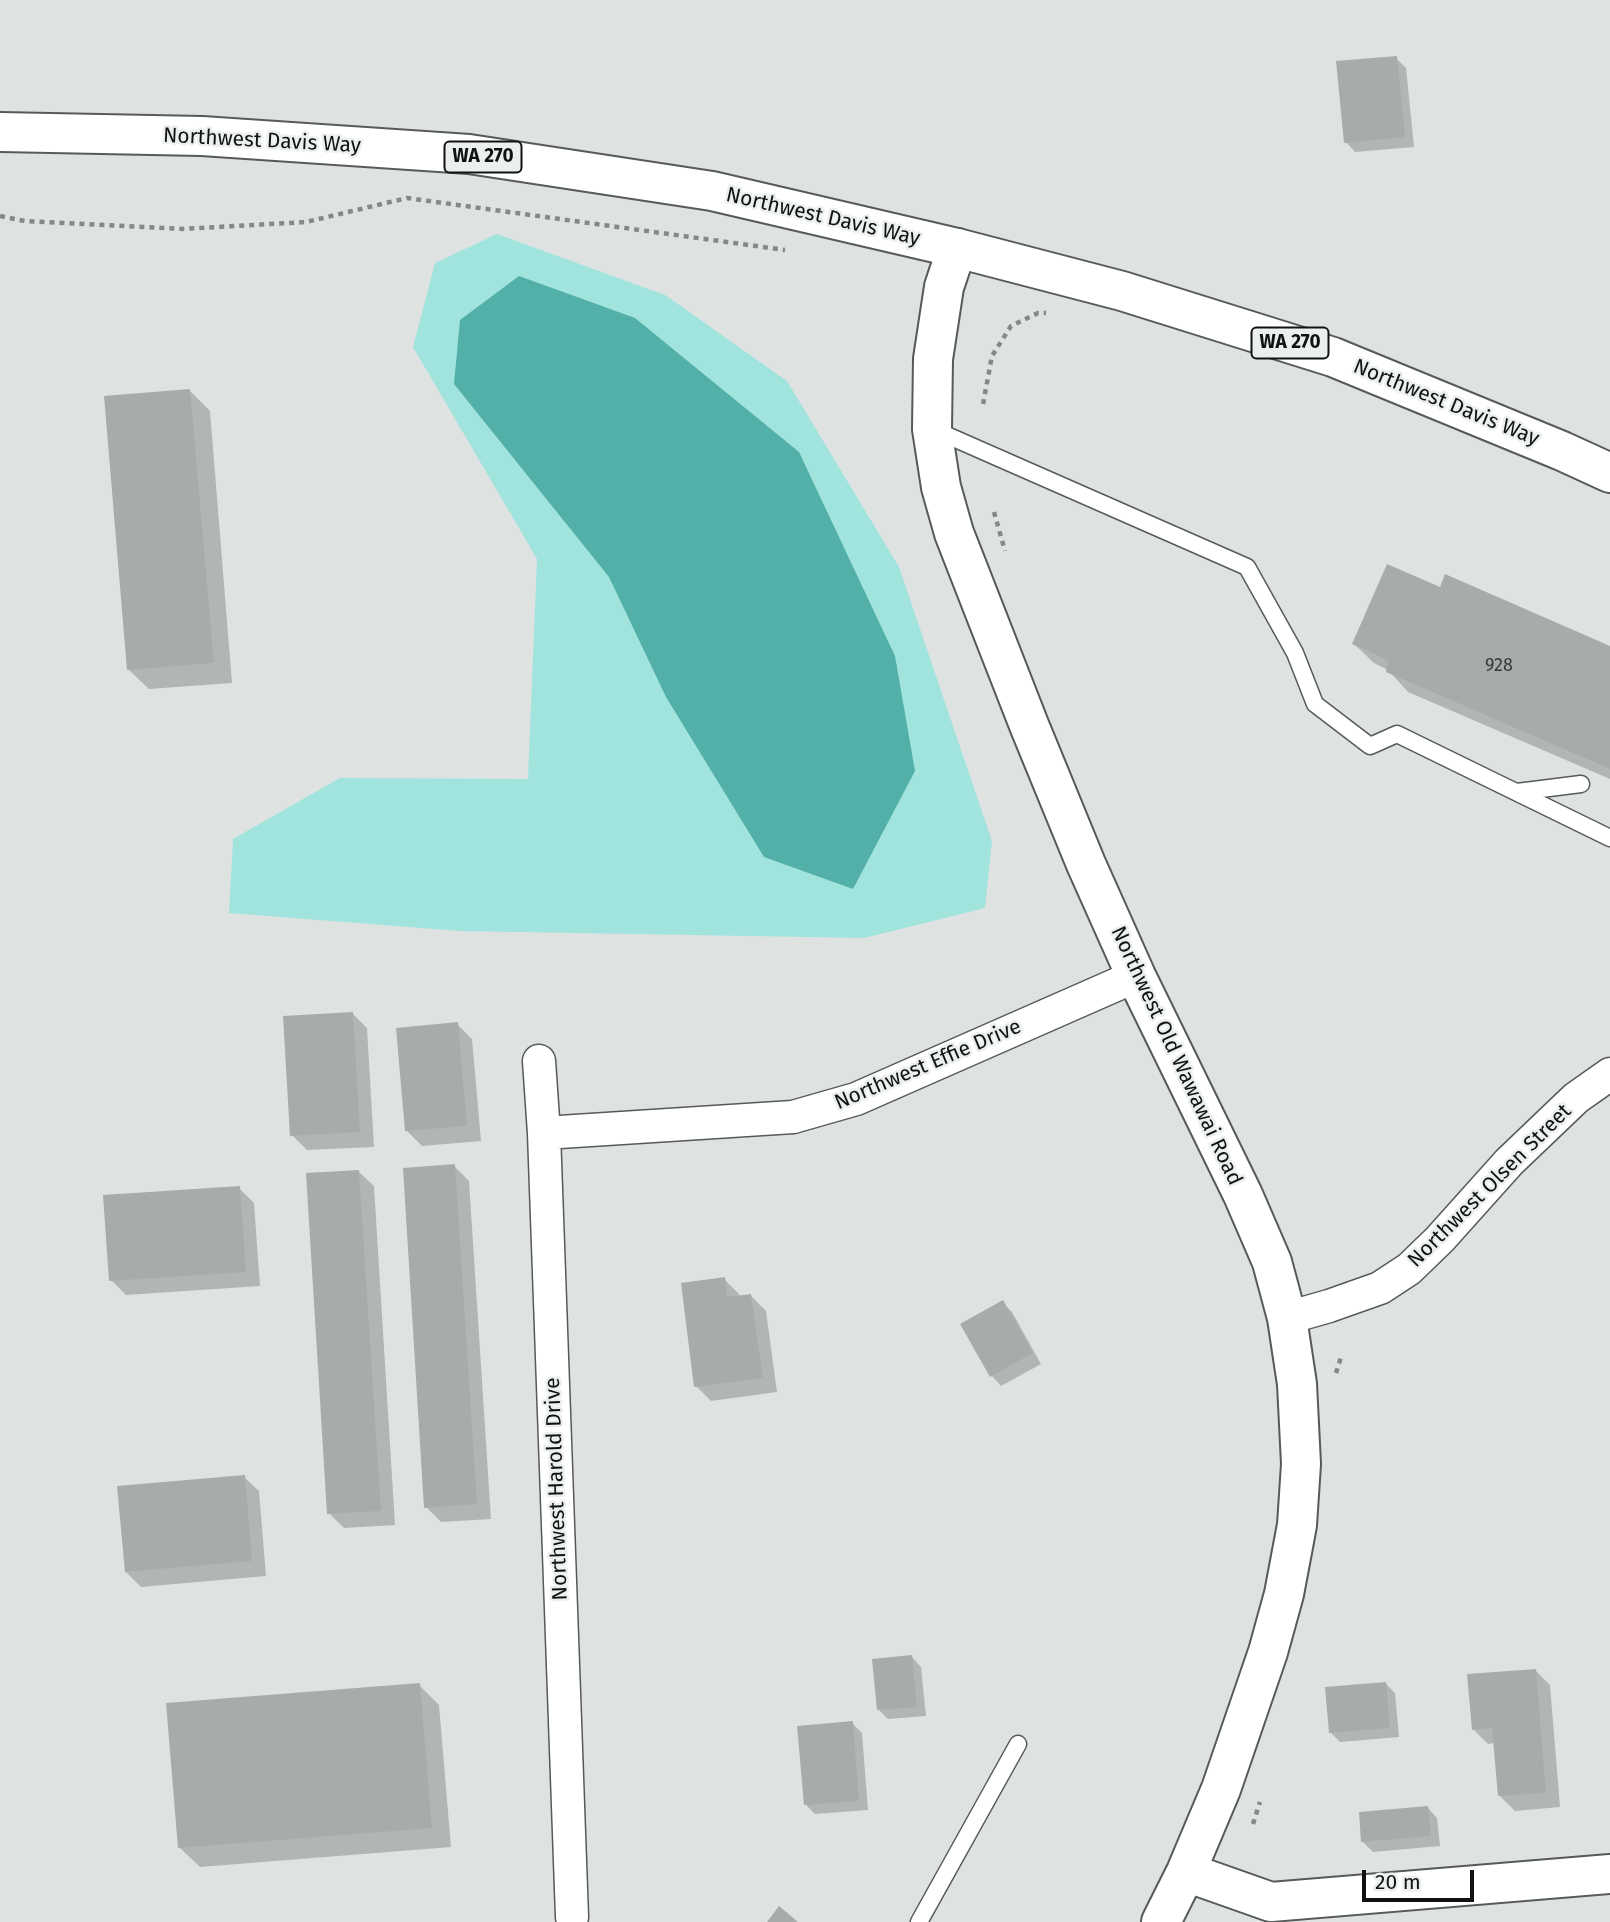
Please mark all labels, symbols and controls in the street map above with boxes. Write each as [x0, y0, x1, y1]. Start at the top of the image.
street label: Northwest Davis Way [162, 123, 362, 159]
road number: WA 270 [444, 141, 522, 172]
street label: Northwest Davis Way [724, 182, 922, 252]
road number: WA 270 [1252, 328, 1328, 358]
street label: Northwest Davis Way [1349, 354, 1543, 452]
house number: 928 [1485, 655, 1513, 677]
street label: Northwest Old Wawawai Road [1105, 922, 1247, 1190]
street label: Northwest Effie Drive [831, 1014, 1025, 1116]
street label: Northwest Olsen Street [1403, 1099, 1577, 1273]
street label: Northwest Harold Drive [541, 1377, 573, 1601]
scale bar [1365, 1856, 1477, 1900]
text: 20 m [1375, 1869, 1421, 1895]

